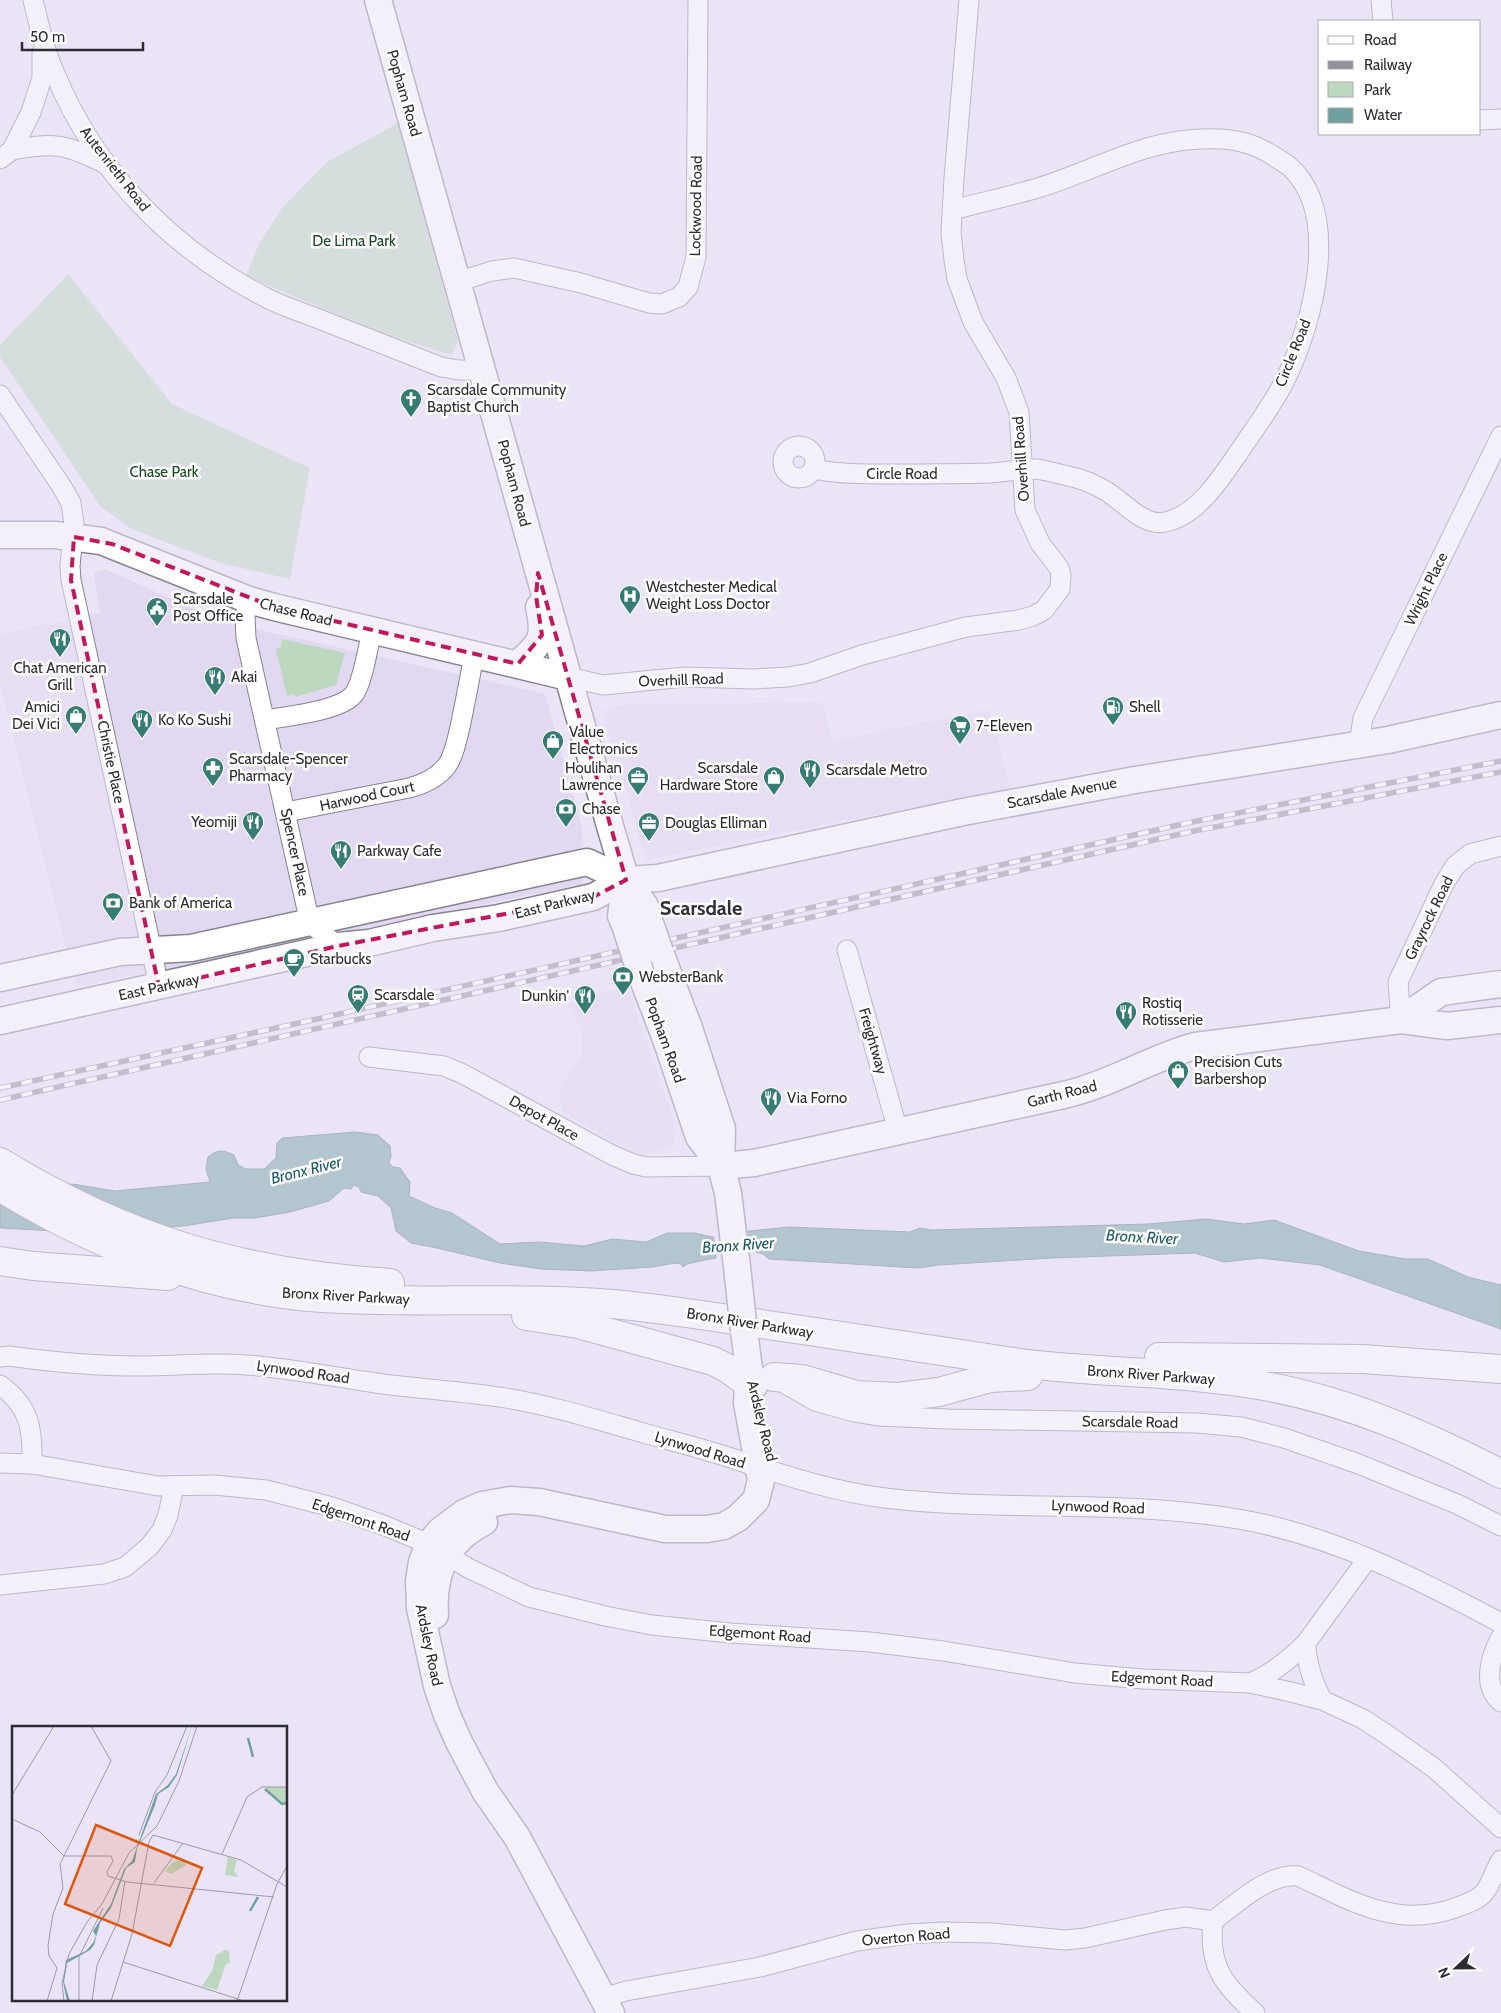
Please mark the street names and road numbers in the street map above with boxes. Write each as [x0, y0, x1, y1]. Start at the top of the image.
street label: Popham Road [383, 48, 425, 138]
street label: Autenrieth Road [76, 123, 154, 215]
street label: Lockwood Road [686, 156, 706, 256]
street label: Circle Road [1271, 317, 1315, 389]
street label: Overhill Road [1009, 416, 1033, 502]
street label: Popham Road [494, 437, 534, 529]
street label: Circle Road [866, 465, 938, 483]
street label: Wright Place [1401, 549, 1452, 629]
street label: Chase Road [258, 594, 334, 630]
street label: Overhill Road [638, 670, 724, 690]
street label: Christie Place [93, 719, 129, 805]
street label: Scarsdale Avenue [1006, 773, 1119, 812]
street label: Harwood Court [318, 777, 416, 815]
street label: Spencer Place [277, 806, 313, 898]
street label: Grayrock Road [1401, 873, 1457, 963]
street label: East Parkway [513, 885, 598, 923]
street label: East Parkway [117, 970, 202, 1004]
street label: Popham Road [641, 995, 689, 1085]
street label: Freightway [855, 1006, 891, 1077]
street label: Garth Road [1025, 1077, 1099, 1111]
street label: Depot Place [506, 1091, 582, 1145]
street label: Bronx River Parkway [282, 1284, 411, 1308]
street label: Bronx River Parkway [685, 1304, 815, 1342]
street label: Lynwood Road [255, 1357, 351, 1387]
street label: Bronx River Parkway [1087, 1362, 1216, 1388]
street label: Ardsley Road [743, 1379, 781, 1463]
street label: Scarsdale Road [1082, 1412, 1178, 1432]
street label: Lynwood Road [653, 1428, 747, 1472]
street label: Edgemont Road [310, 1495, 412, 1545]
street label: Lynwood Road [1051, 1496, 1145, 1518]
street label: Ardsley Road [412, 1603, 446, 1687]
street label: Edgemont Road [708, 1621, 812, 1647]
street label: Edgemont Road [1111, 1667, 1213, 1691]
street label: Overton Road [861, 1924, 951, 1950]

